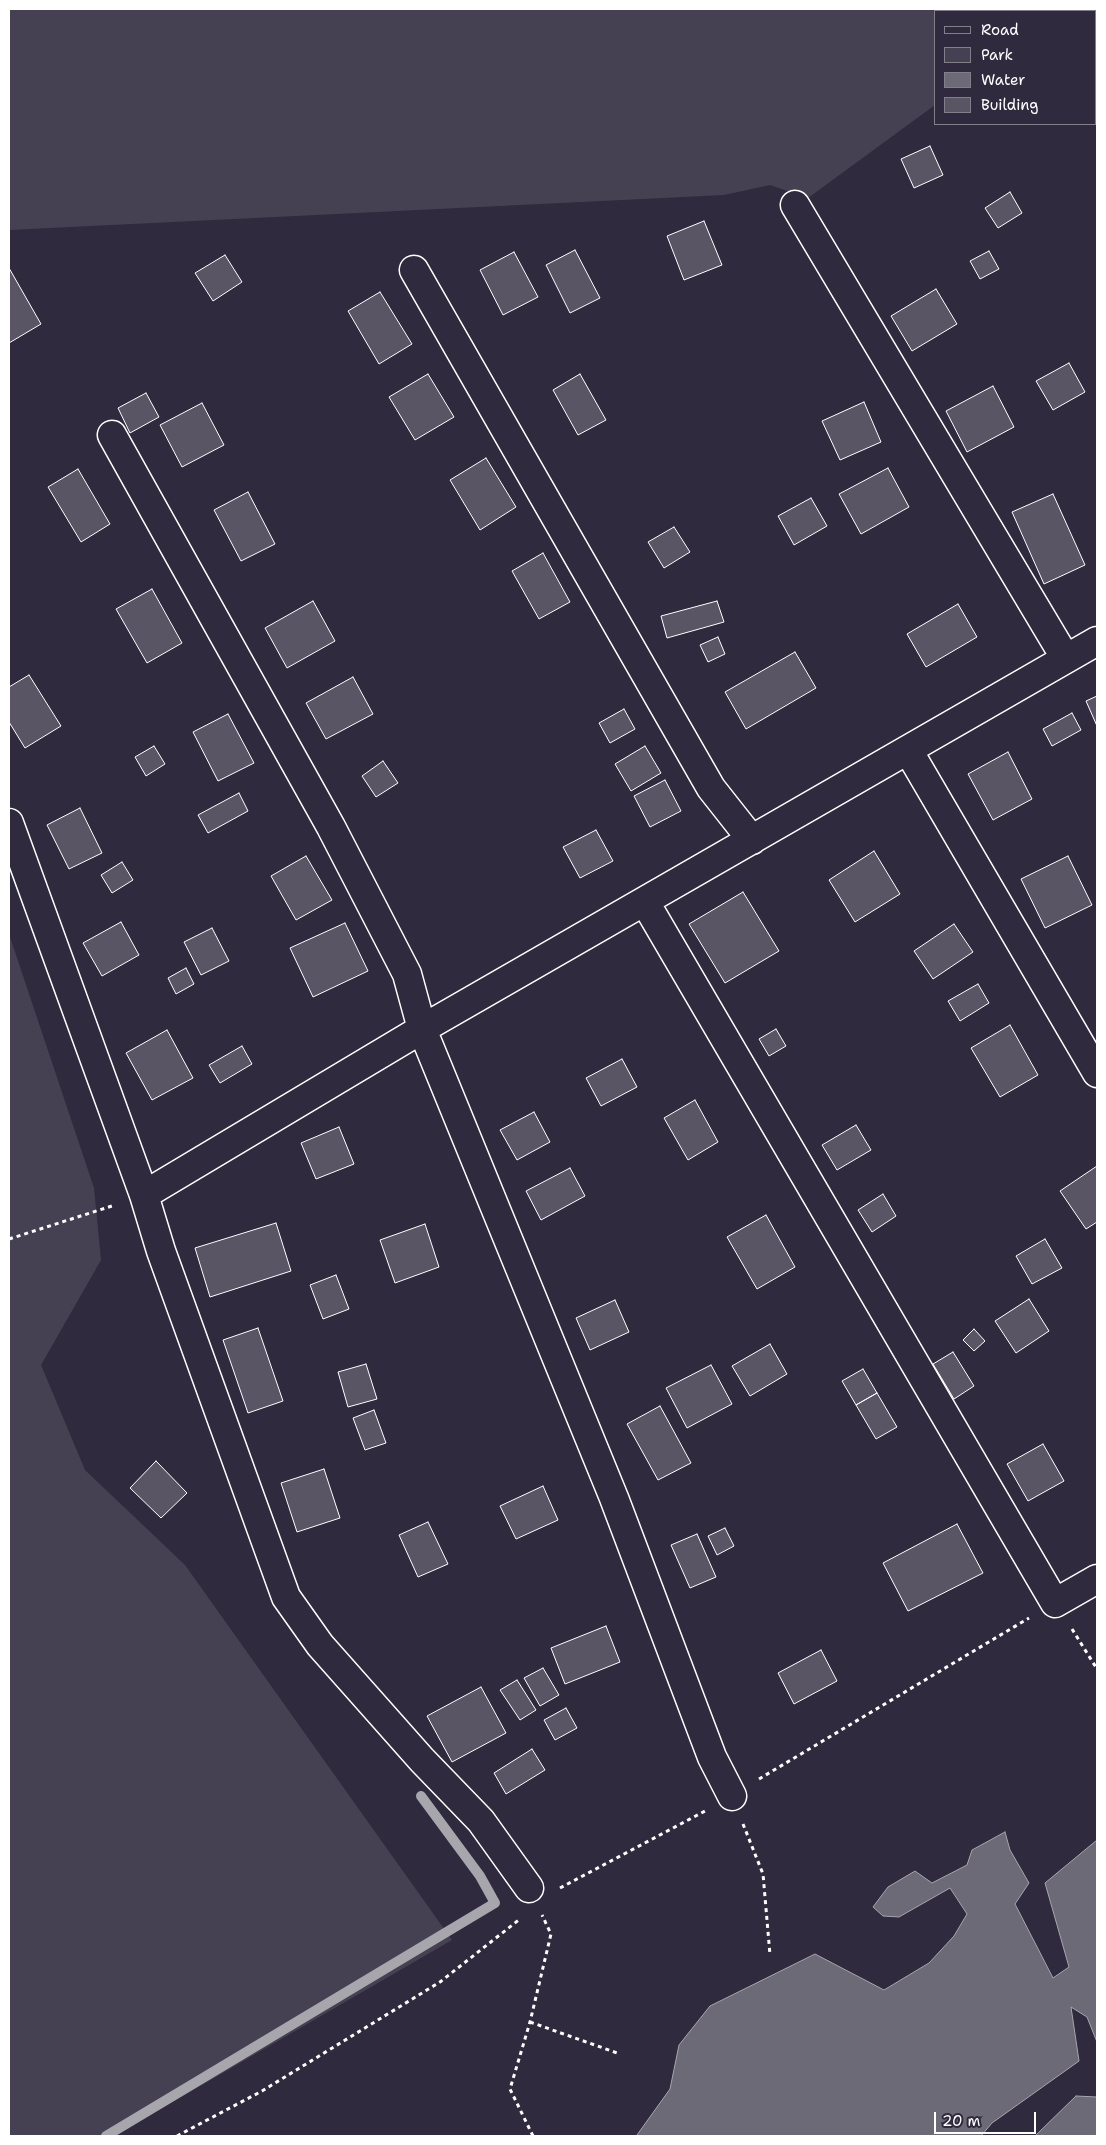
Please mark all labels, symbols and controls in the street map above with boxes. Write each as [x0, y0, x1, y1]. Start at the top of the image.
legend [934, 10, 1096, 125]
text: Road [981, 20, 1019, 40]
text: Park [981, 45, 1013, 65]
text: Water [981, 70, 1025, 90]
text: Building [981, 95, 1038, 115]
scale bar [936, 2102, 1038, 2134]
text: 20 m [942, 2111, 981, 2131]

